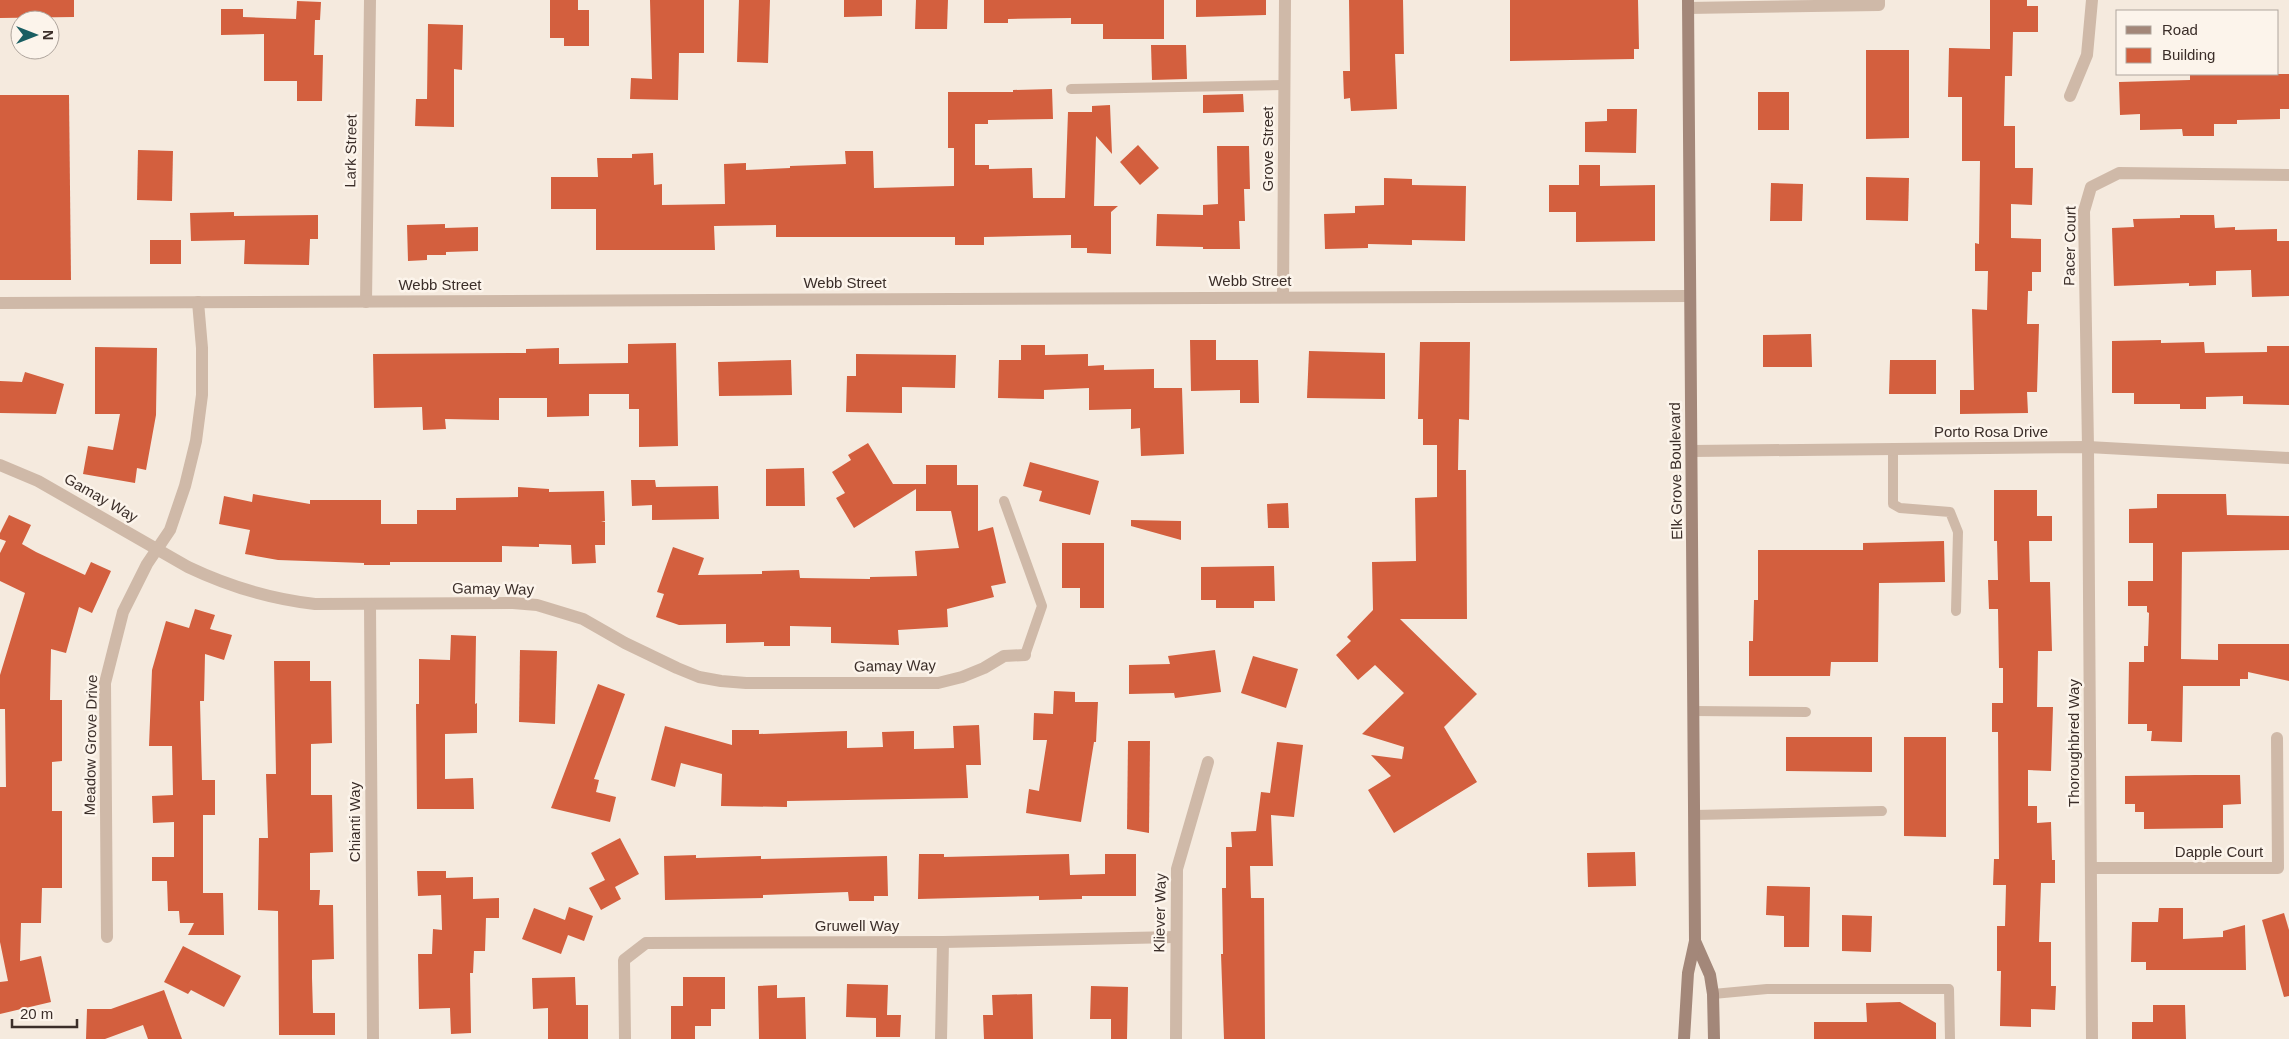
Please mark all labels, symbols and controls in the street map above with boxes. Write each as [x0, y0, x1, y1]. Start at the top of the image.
north arrow [10, 10, 60, 60]
legend [2116, 10, 2279, 75]
text: Road [2162, 21, 2198, 38]
text: N [40, 30, 56, 40]
text: Building [2162, 46, 2215, 63]
street label: Grove Street [1259, 106, 1276, 192]
street label: Lark Street [341, 113, 360, 188]
street label: Pacer Court [2060, 205, 2079, 286]
street label: Webb Street [1208, 272, 1292, 289]
street label: Webb Street [803, 274, 887, 291]
street label: Webb Street [398, 276, 482, 293]
street label: Elk Grove Boulevard [1666, 402, 1685, 540]
street label: Porto Rosa Drive [1934, 423, 2048, 440]
street label: Gamay Way [62, 470, 141, 526]
street label: Gamay Way [452, 579, 535, 598]
street label: Gamay Way [854, 656, 937, 675]
street label: Meadow Grove Drive [81, 674, 100, 816]
street label: Thoroughbred Way [2065, 679, 2082, 807]
street label: Chianti Way [346, 781, 363, 862]
street label: Dapple Court [2175, 843, 2264, 860]
street label: Kliever Way [1150, 873, 1169, 953]
street label: Gruwell Way [815, 917, 900, 934]
scale bar [12, 996, 78, 1028]
text: 20 m [20, 1005, 53, 1022]

